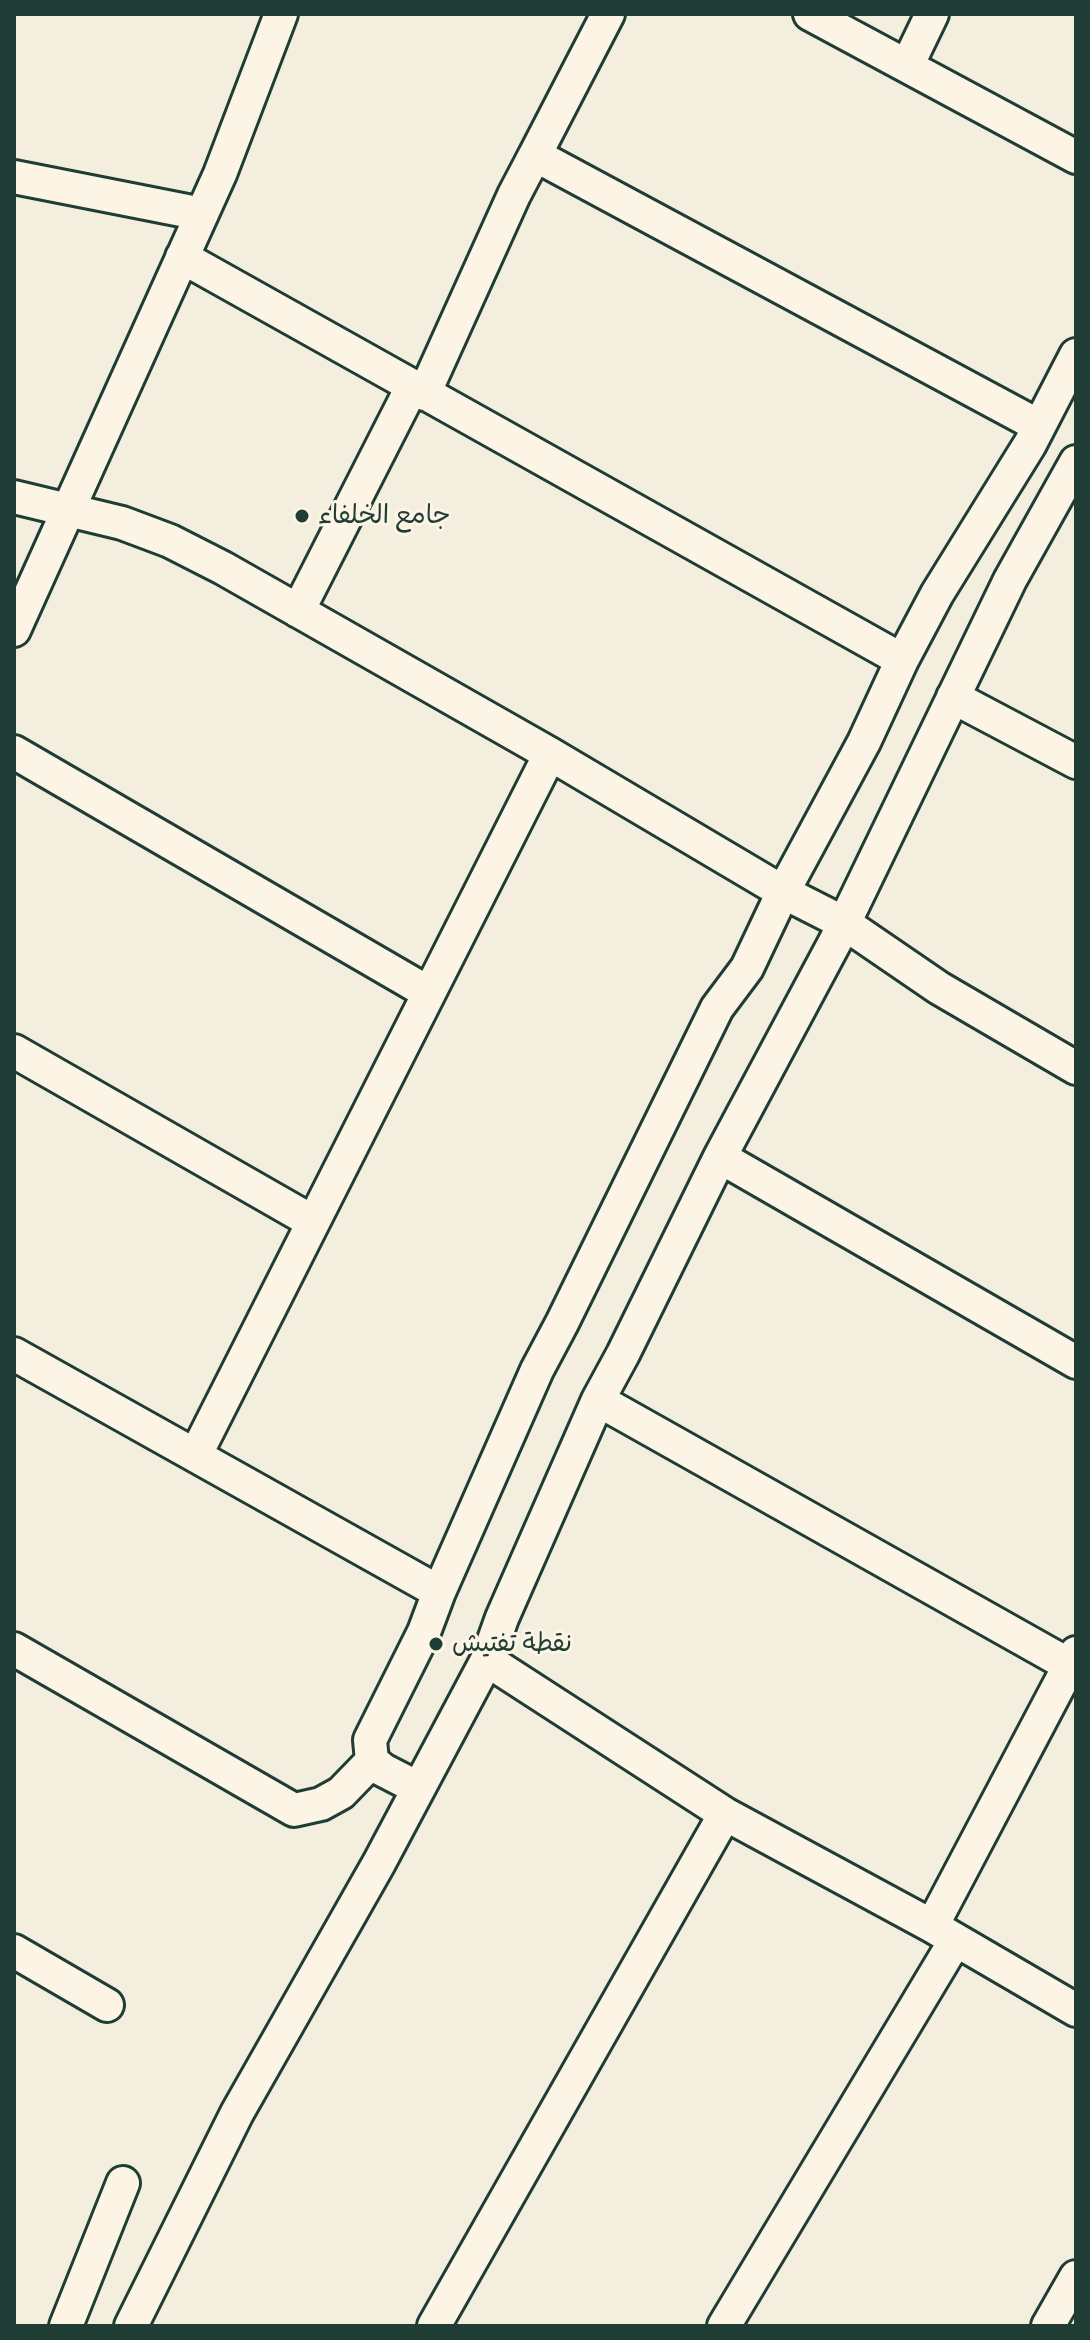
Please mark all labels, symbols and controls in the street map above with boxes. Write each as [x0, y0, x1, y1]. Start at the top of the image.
place label: جامع الخلفاء [318, 500, 450, 532]
marker: جامع الخلفاء [293, 507, 311, 525]
place label: نقطة تفتيش [452, 1628, 572, 1660]
marker: نقطة تفتيش [427, 1635, 445, 1653]

